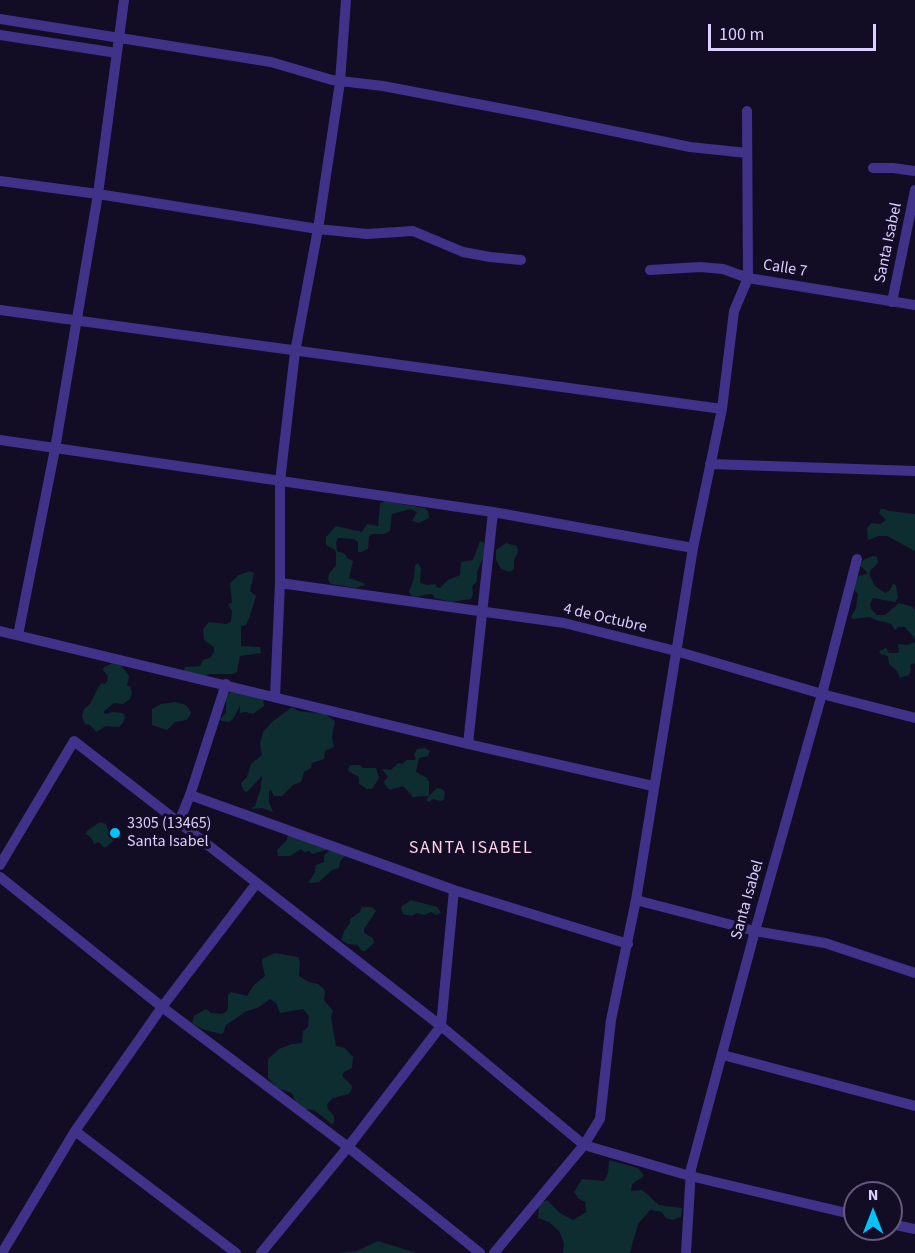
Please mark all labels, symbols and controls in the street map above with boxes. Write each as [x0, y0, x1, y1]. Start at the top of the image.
scale bar [711, 12, 879, 50]
text: 100 m [719, 22, 764, 47]
street label: Santa Isabel [871, 201, 907, 285]
street label: Calle 7 [762, 256, 808, 282]
street label: 4 de Octubre [561, 600, 649, 638]
place label: 3305 (13465) Santa Isabel [127, 814, 211, 852]
marker: 3305 (13465) Santa Isabel [108, 826, 122, 840]
district label: SANTA ISABEL [409, 838, 533, 860]
street label: Santa Isabel [728, 858, 768, 942]
north arrow [843, 1181, 903, 1241]
text: N [868, 1184, 878, 1206]

